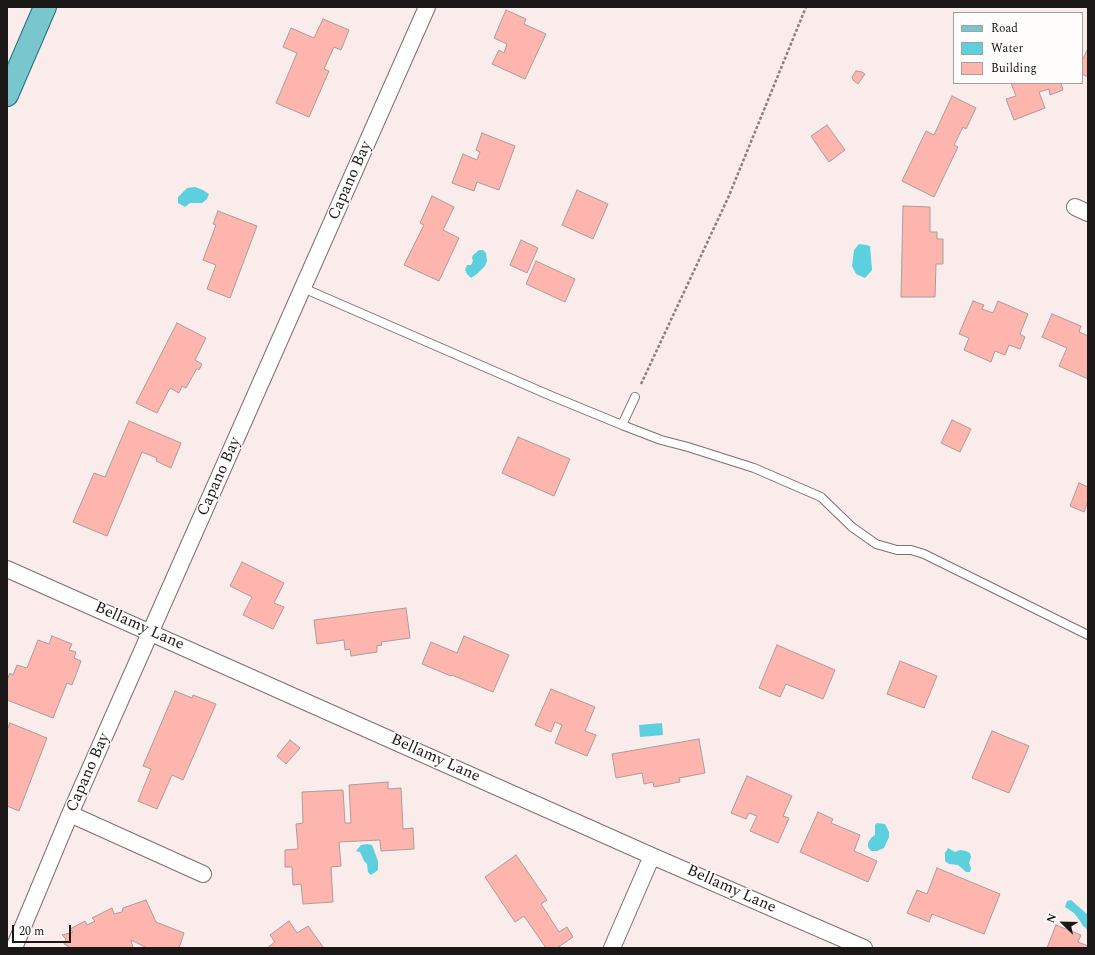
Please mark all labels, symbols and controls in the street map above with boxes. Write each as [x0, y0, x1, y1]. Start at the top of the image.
legend [953, 12, 1083, 84]
text: Road [991, 19, 1018, 38]
text: Water [991, 39, 1023, 58]
text: Building [991, 59, 1037, 78]
street label: Capano Bay [325, 139, 377, 223]
street label: Capano Bay [194, 435, 246, 519]
street label: Bellamy Lane [91, 599, 187, 655]
street label: Capano Bay [63, 731, 115, 815]
street label: Bellamy Lane [387, 731, 483, 787]
street label: Bellamy Lane [683, 862, 779, 918]
north arrow [1043, 903, 1083, 943]
text: N [1042, 911, 1061, 926]
scale bar [14, 917, 73, 943]
text: 20 m [19, 922, 44, 941]

